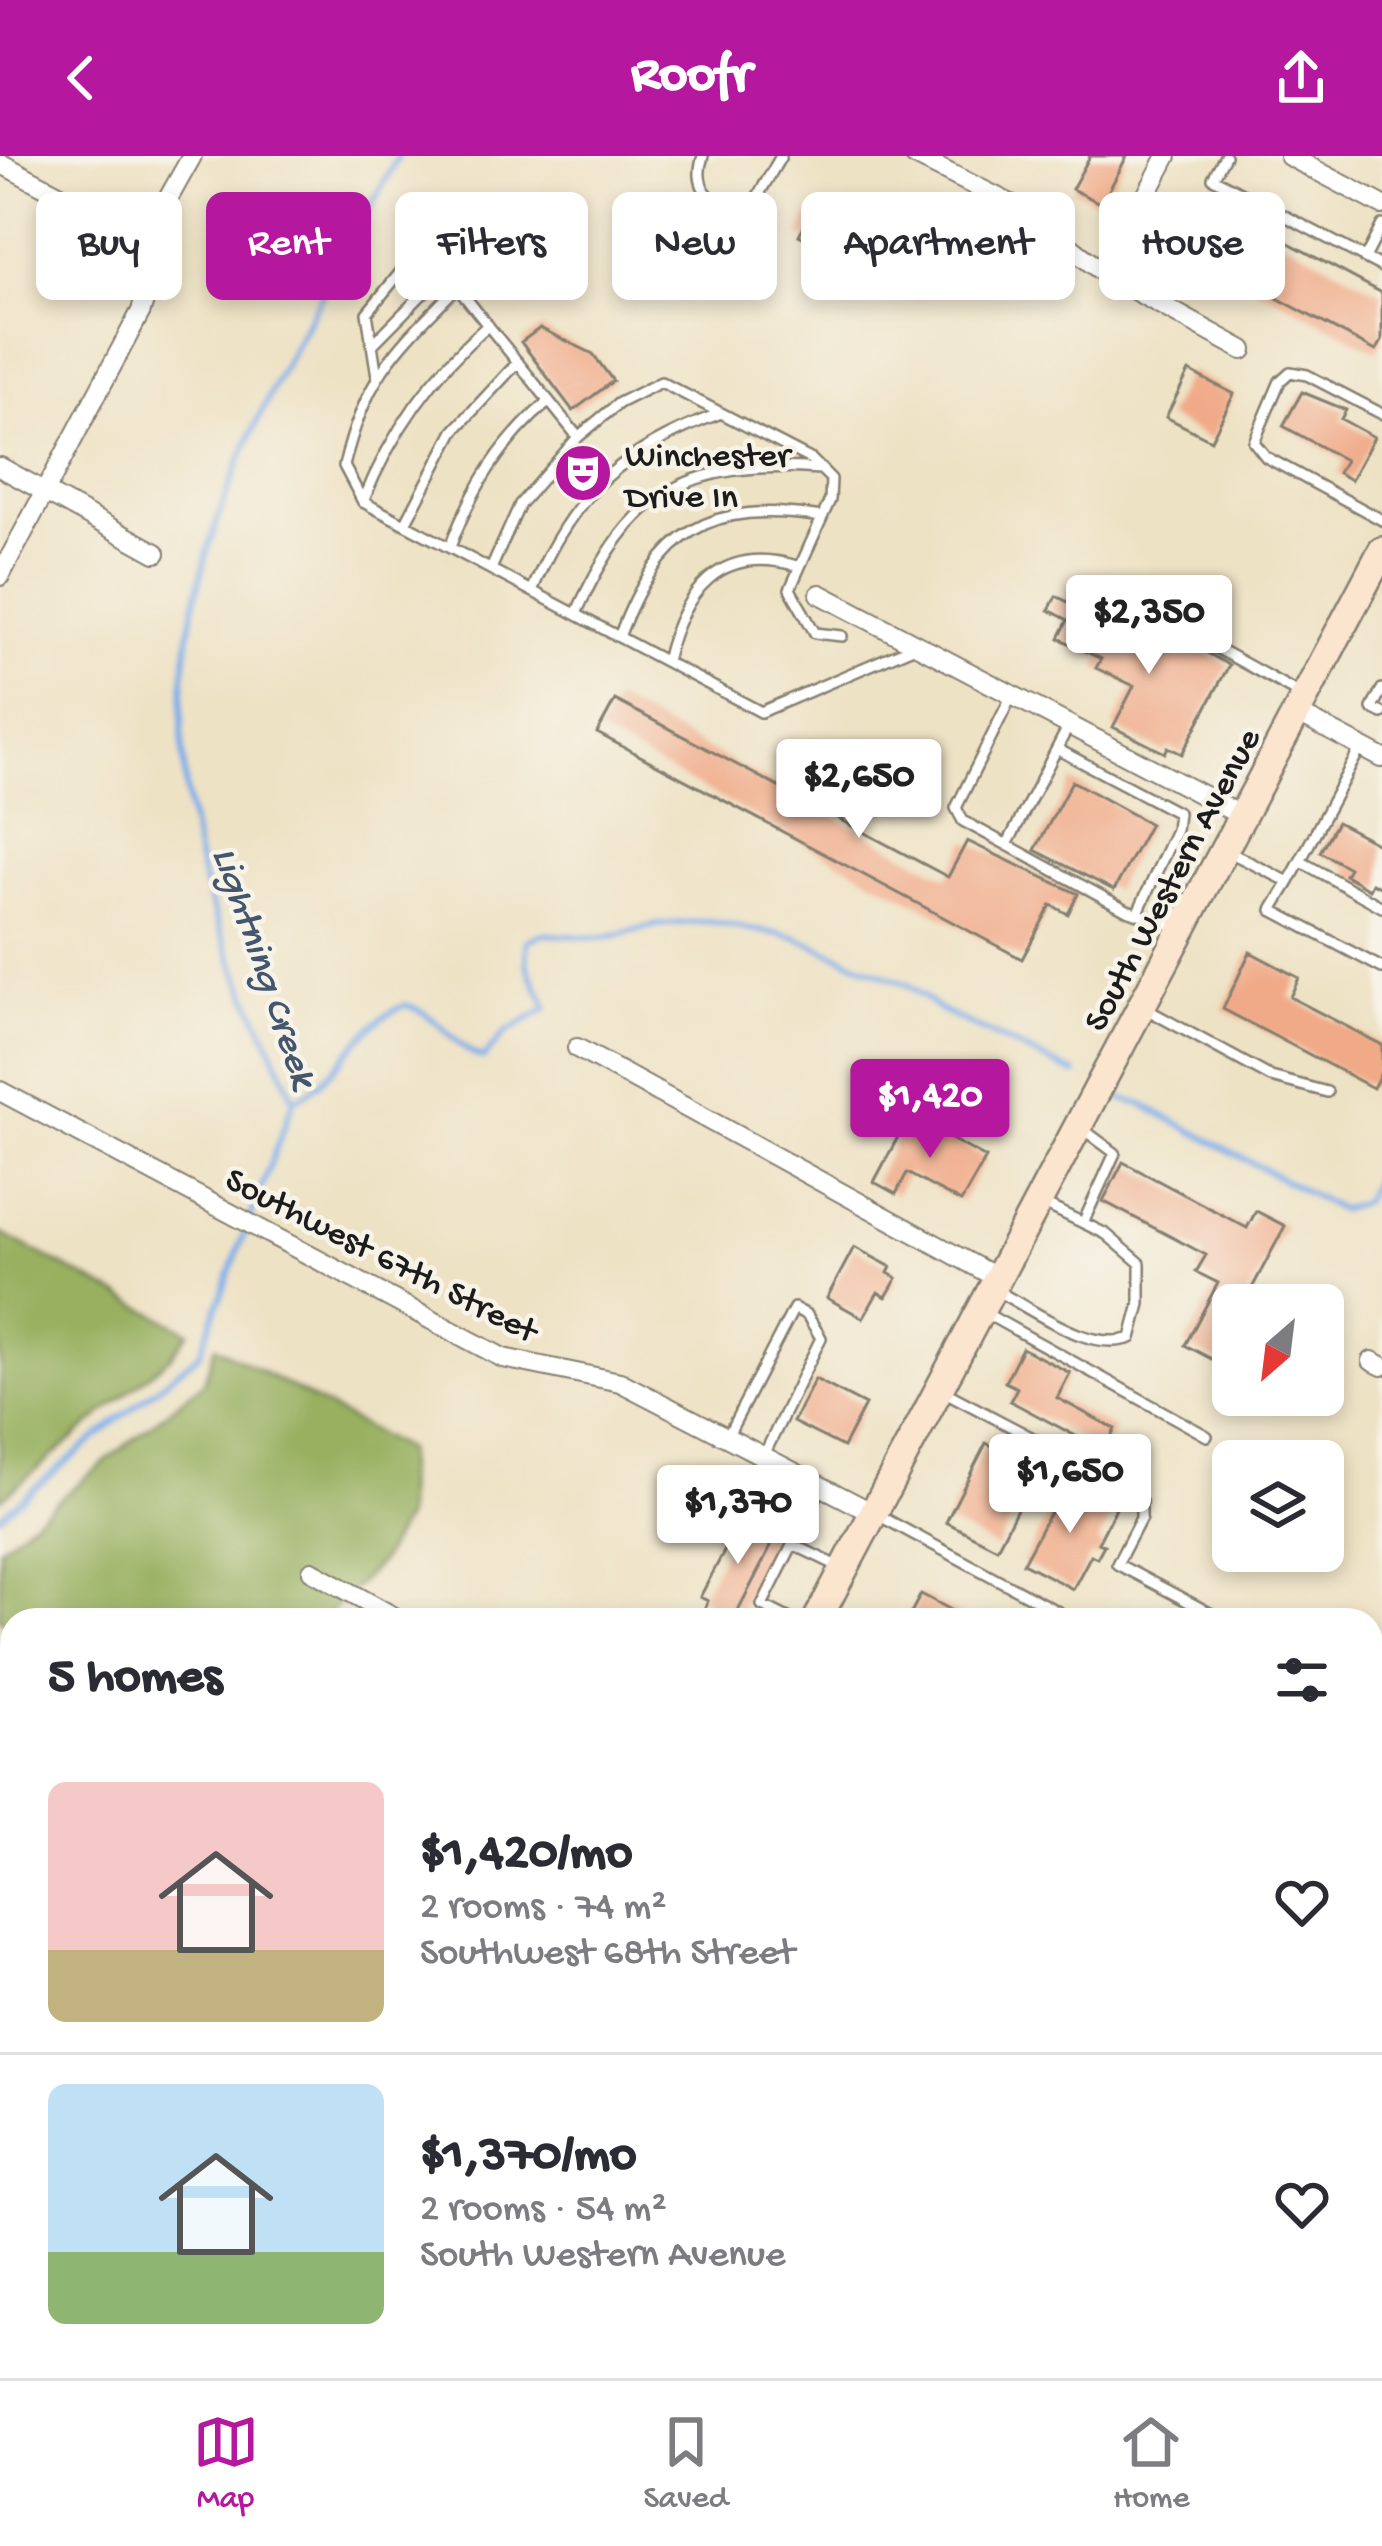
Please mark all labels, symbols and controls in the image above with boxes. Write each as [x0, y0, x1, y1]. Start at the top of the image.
icon: back [48, 45, 114, 111]
icon: share [1268, 45, 1334, 111]
text: Roofr [631, 46, 751, 110]
chip: Buy [36, 192, 182, 300]
chip: Rent [206, 192, 371, 300]
chip: Filters [395, 192, 588, 300]
chip: New [612, 192, 777, 300]
chip: Apartment [801, 192, 1075, 300]
chip: House [1099, 192, 1285, 300]
place label: Winchester Drive In [623, 437, 793, 521]
theatre icon: Winchester Drive In [552, 442, 614, 504]
pin: $2,350 [1051, 575, 1247, 677]
text: $2,350 [1093, 591, 1205, 637]
street label: South Western Avenue [1077, 722, 1273, 1040]
pin: $2,650 [761, 739, 957, 841]
text: $2,650 [803, 755, 915, 801]
water label: Lightning Creek [199, 842, 325, 1098]
pin: $1,420 [832, 1059, 1028, 1161]
text: $1,420 [877, 1075, 983, 1121]
street label: Southwest 67th Street [217, 1160, 546, 1357]
north arrow [1212, 1284, 1344, 1416]
map controls [1212, 1284, 1344, 1572]
pin: $1,650 [972, 1434, 1168, 1536]
button: layers [1212, 1440, 1344, 1572]
text: $1,650 [1016, 1450, 1124, 1496]
pin: $1,370 [640, 1465, 836, 1567]
text: $1,370 [684, 1481, 792, 1527]
icon: filters [1269, 1647, 1335, 1713]
text: 5 homes [48, 1650, 222, 1710]
text: $1,420/mo [420, 1826, 633, 1886]
icon: home [144, 1830, 288, 1974]
icon: heart [1269, 1869, 1335, 1935]
text: 2 rooms · 74 m² [420, 1886, 667, 1932]
text: Southwest 68th Street [420, 1932, 795, 1978]
text: $1,370/mo [420, 2128, 636, 2188]
icon: home [144, 2132, 288, 2276]
icon: heart [1269, 2171, 1335, 2237]
text: 2 rooms · 54 m² [420, 2188, 667, 2234]
text: South Western Avenue [420, 2234, 785, 2280]
tab: Map [193, 2409, 259, 2519]
tab: Saved [644, 2409, 728, 2519]
tab: Home [1113, 2409, 1189, 2519]

